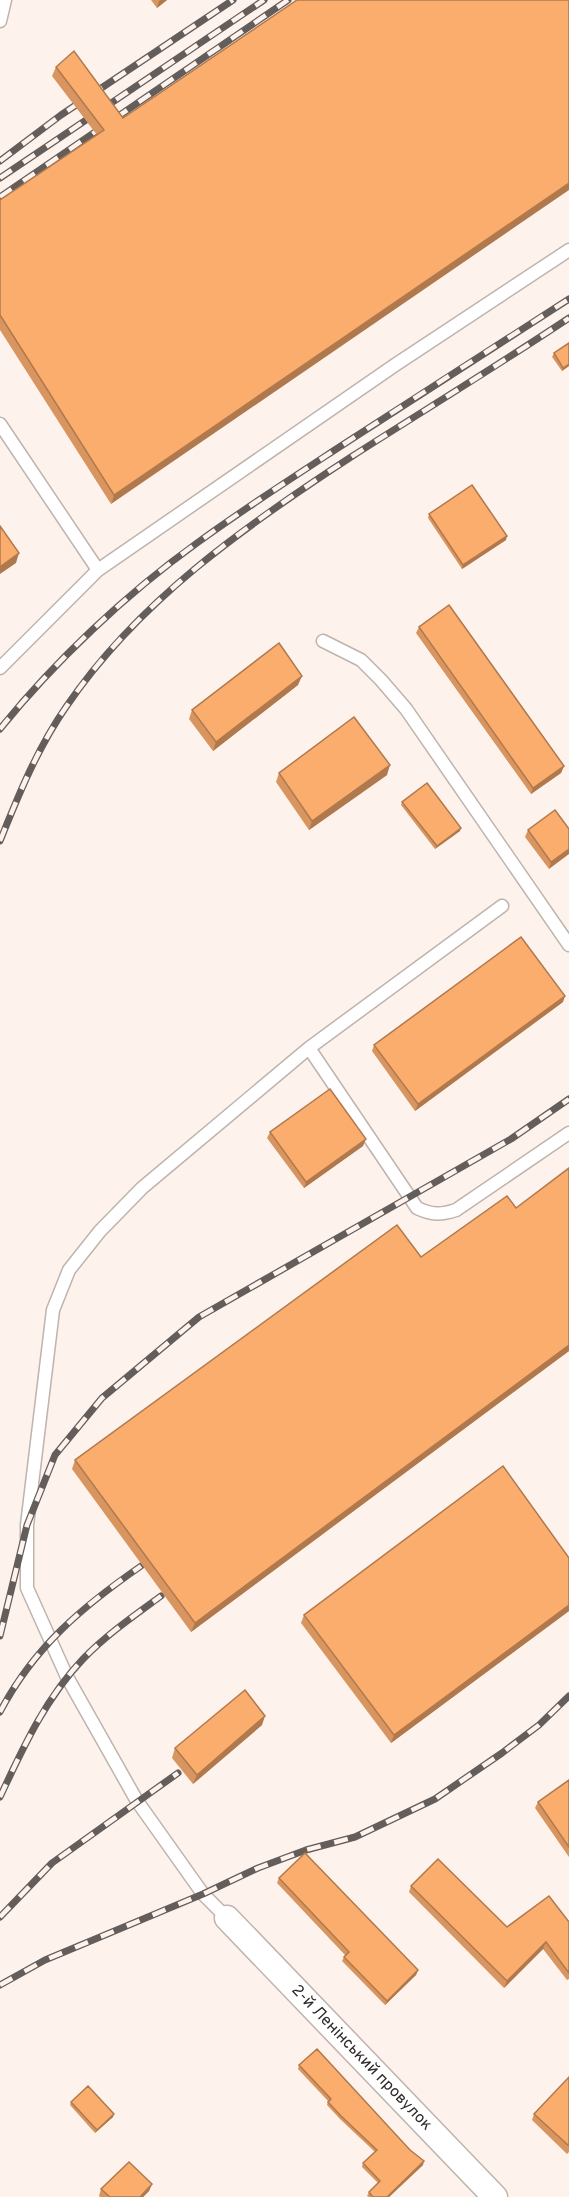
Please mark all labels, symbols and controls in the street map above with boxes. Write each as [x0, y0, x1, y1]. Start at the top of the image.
street label: 2-й Ленінський провулок [287, 1981, 436, 2135]

